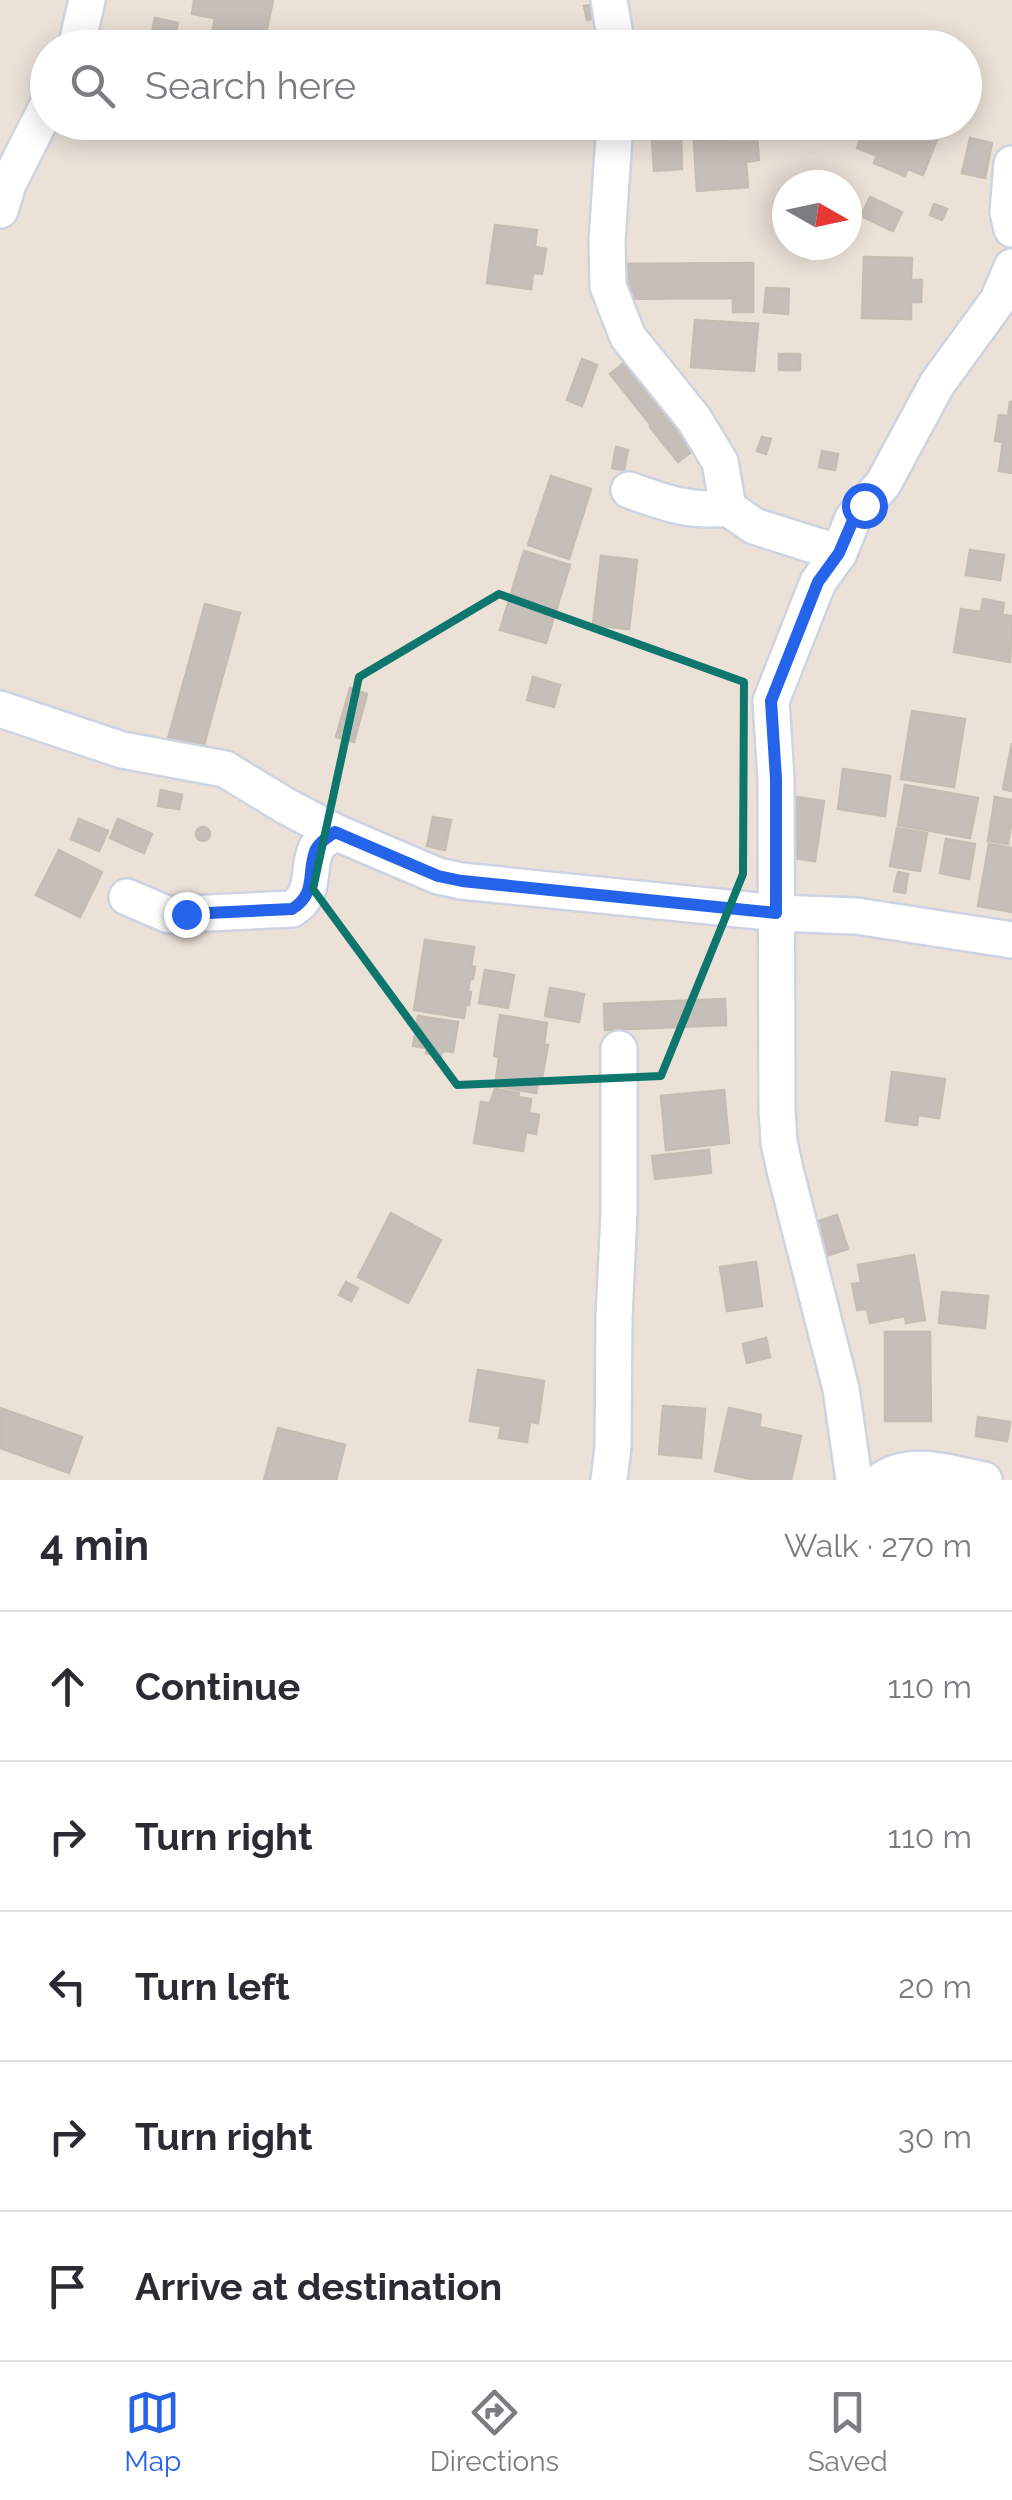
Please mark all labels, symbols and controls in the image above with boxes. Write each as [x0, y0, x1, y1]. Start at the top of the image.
search box [30, 30, 982, 140]
icon: search [65, 58, 120, 113]
text: Search here [145, 63, 356, 108]
north arrow [772, 170, 862, 260]
route start [842, 483, 888, 529]
route end [164, 892, 210, 938]
text: 4 min [40, 1521, 149, 1570]
text: Walk · 270 m [784, 1527, 972, 1564]
icon: ahead [40, 1659, 95, 1714]
text: Continue [135, 1664, 300, 1709]
text: 110 m [887, 1668, 972, 1705]
icon: right [40, 1809, 95, 1864]
text: Turn right [135, 1814, 312, 1859]
text: 110 m [887, 1818, 972, 1855]
icon: left [40, 1959, 95, 2014]
text: Turn left [135, 1964, 290, 2009]
text: 20 m [898, 1968, 972, 2005]
icon: right [40, 2109, 95, 2164]
text: Turn right [135, 2114, 312, 2159]
text: 30 m [898, 2118, 972, 2155]
icon: arrive [40, 2259, 95, 2314]
text: Arrive at destination [135, 2264, 502, 2309]
tab: Map [124, 2385, 181, 2478]
tab: Directions [430, 2385, 559, 2478]
tab: Saved [808, 2385, 888, 2478]

